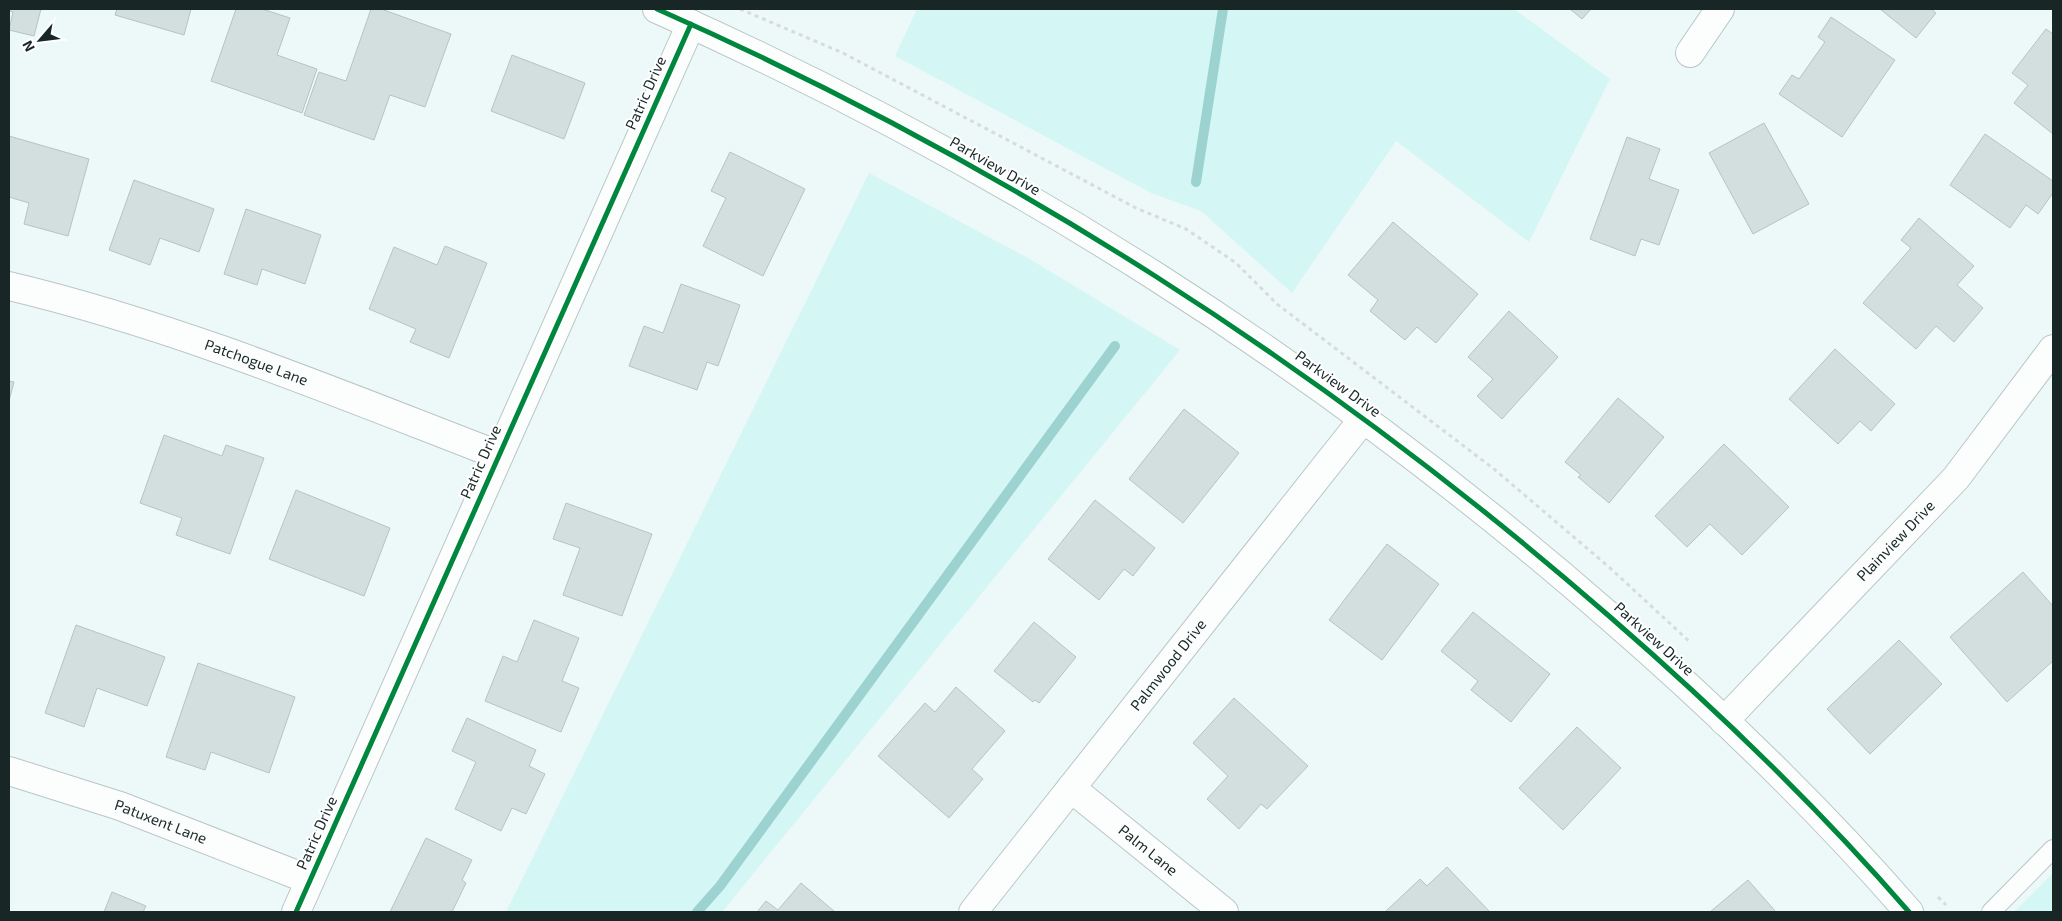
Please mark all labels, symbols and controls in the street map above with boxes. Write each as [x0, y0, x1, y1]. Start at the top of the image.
north arrow [15, 15, 65, 65]
text: N [18, 38, 38, 55]
street label: Patric Drive [621, 53, 669, 132]
street label: Parkview Drive [947, 132, 1044, 198]
street label: Patchogue Lane [203, 335, 311, 389]
street label: Parkview Drive [1292, 346, 1385, 420]
street label: Patric Drive [456, 422, 504, 501]
street label: Plainview Drive [1853, 496, 1938, 584]
street label: Parkview Drive [1611, 598, 1698, 679]
street label: Palmwood Drive [1126, 615, 1209, 714]
street label: Patric Drive [292, 793, 340, 872]
street label: Patuxent Lane [113, 795, 210, 847]
street label: Palm Lane [1115, 820, 1182, 879]

